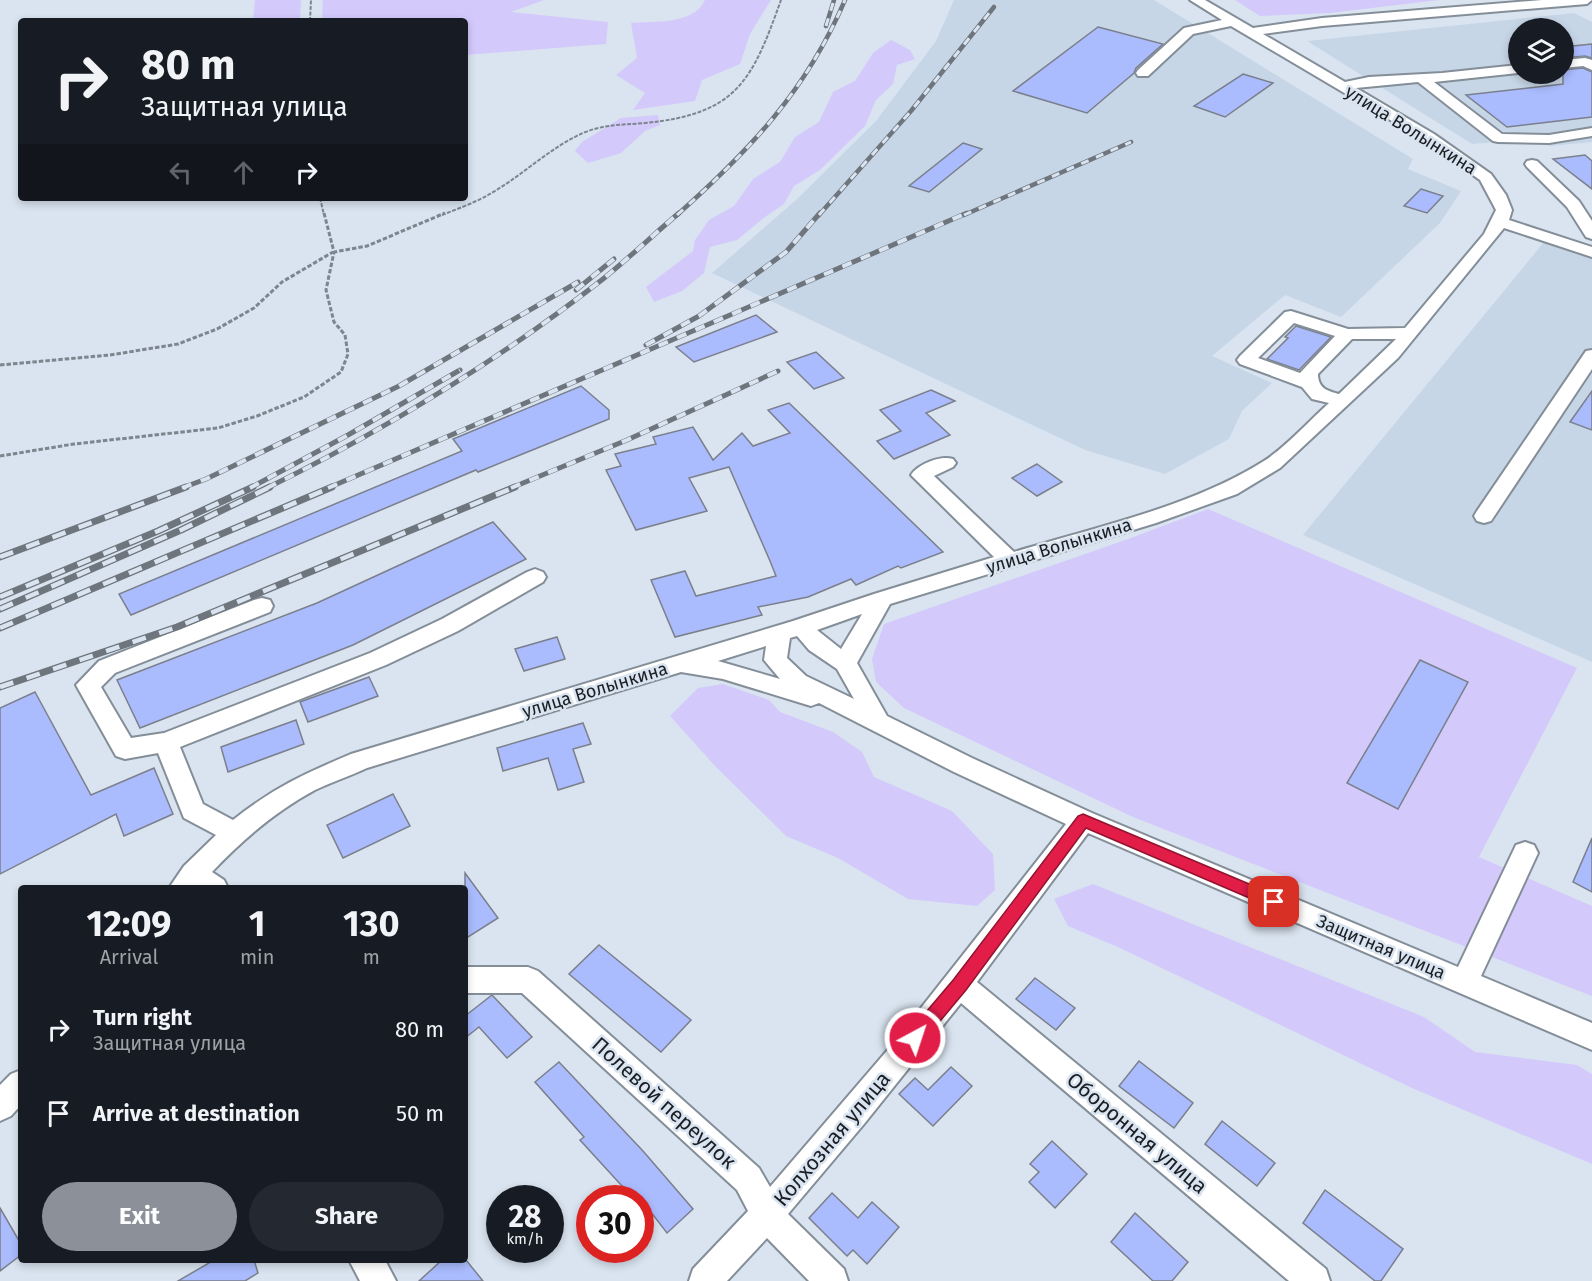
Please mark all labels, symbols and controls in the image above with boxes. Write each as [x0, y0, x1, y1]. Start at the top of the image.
map controls [1508, 18, 1574, 84]
button: layers [1508, 18, 1574, 84]
text: 80 m [141, 40, 235, 90]
icon: right [42, 42, 120, 120]
street label: улица Волынкина [1341, 81, 1481, 179]
text: Защитная улица [141, 91, 348, 123]
icon: left [164, 156, 197, 189]
icon: ahead [227, 156, 260, 189]
icon: right [290, 156, 323, 189]
street label: улица Волынкина [984, 513, 1134, 579]
street label: улица Волынкина [520, 657, 670, 723]
pin [1248, 876, 1299, 927]
icon: arrive [1257, 885, 1290, 918]
text: 12:09 [87, 902, 171, 946]
text: 1 [249, 902, 266, 946]
text: 130 [343, 902, 399, 946]
street label: Защитная улица [1313, 910, 1449, 984]
text: Arrival [100, 945, 158, 969]
text: min [240, 945, 274, 969]
text: m [363, 945, 380, 969]
text: Turn right [93, 1004, 192, 1031]
position arrow [883, 1006, 947, 1070]
icon: right [42, 1013, 75, 1046]
text: 80 m [395, 1016, 444, 1043]
text: Защитная улица [93, 1031, 246, 1055]
street label: Полевой переулок [587, 1031, 742, 1175]
street label: Колхозная улица [768, 1066, 896, 1212]
street label: Оборонная улица [1061, 1067, 1213, 1199]
icon: arrive [42, 1097, 75, 1130]
text: Arrive at destination [93, 1100, 300, 1127]
text: 50 m [396, 1100, 444, 1127]
button: Exit [42, 1182, 237, 1251]
button: Share [249, 1182, 444, 1251]
speed limit sign: 30 [576, 1185, 654, 1263]
text: 28 [509, 1199, 541, 1235]
text: km/h [506, 1230, 544, 1248]

